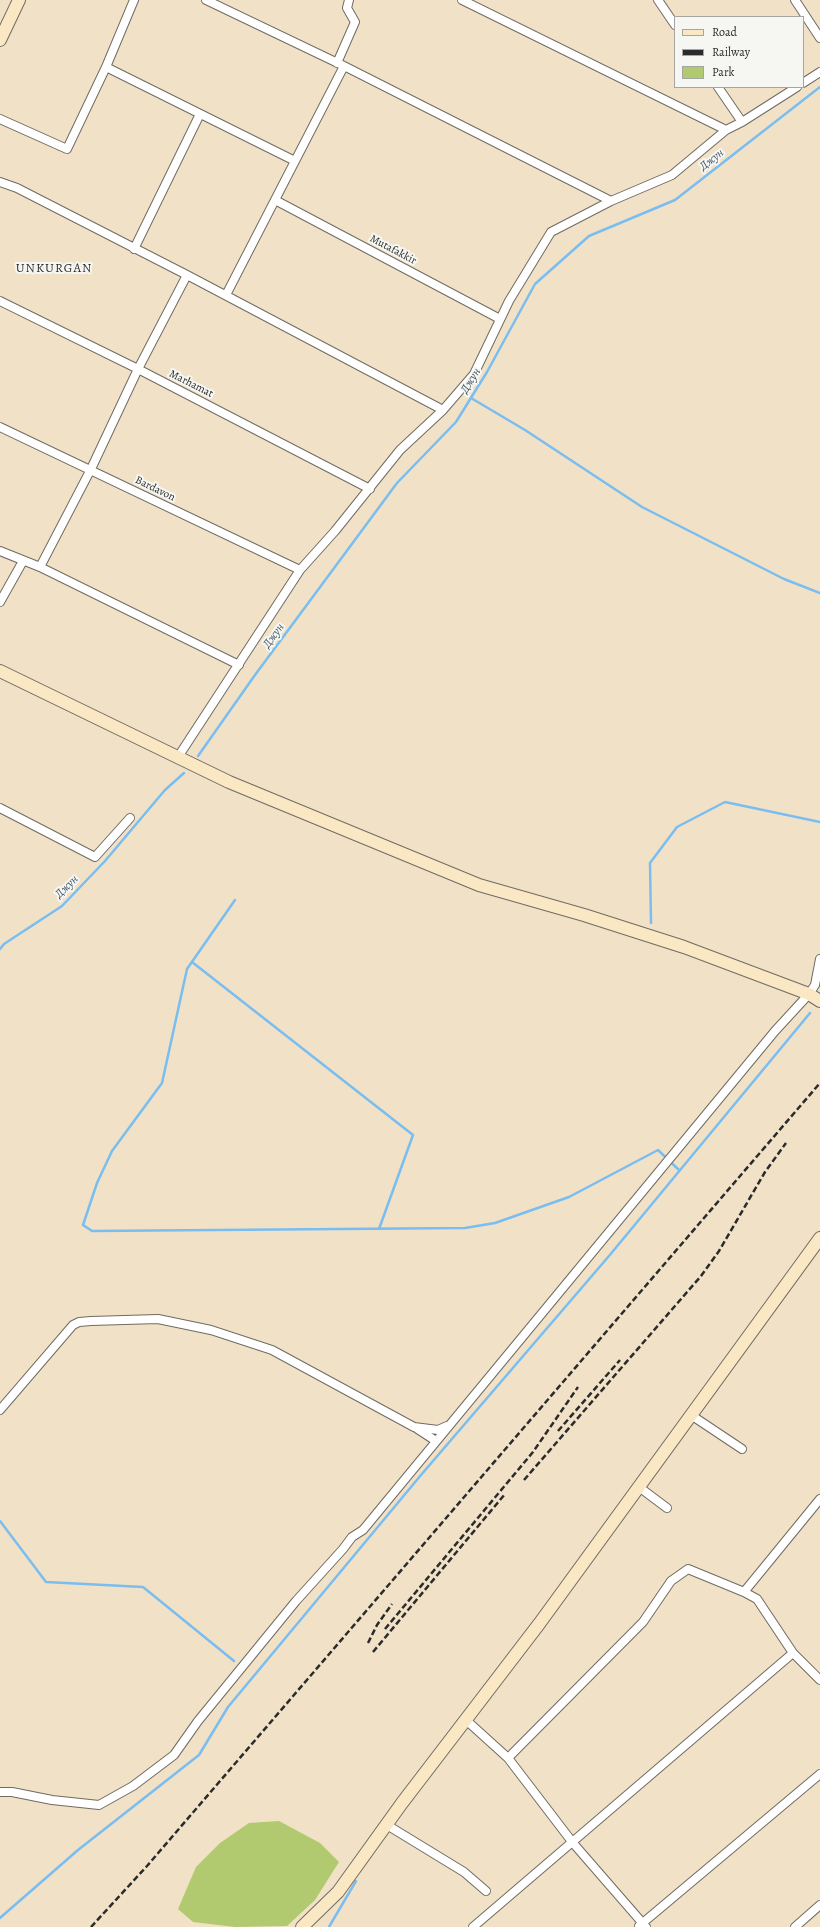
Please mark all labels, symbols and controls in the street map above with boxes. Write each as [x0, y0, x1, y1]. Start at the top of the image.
legend [674, 16, 804, 88]
text: Road [712, 24, 737, 40]
text: Railway [712, 44, 750, 60]
text: Park [712, 64, 735, 80]
water label: Джун [697, 146, 727, 174]
street label: Mutafakkir [368, 232, 418, 268]
district label: UNKURGAN [16, 261, 92, 277]
water label: Джун [458, 366, 484, 396]
street label: Marhamat [167, 367, 215, 401]
street label: Bardavon [133, 474, 177, 504]
water label: Джун [260, 621, 288, 651]
water label: Джун [52, 872, 82, 902]

